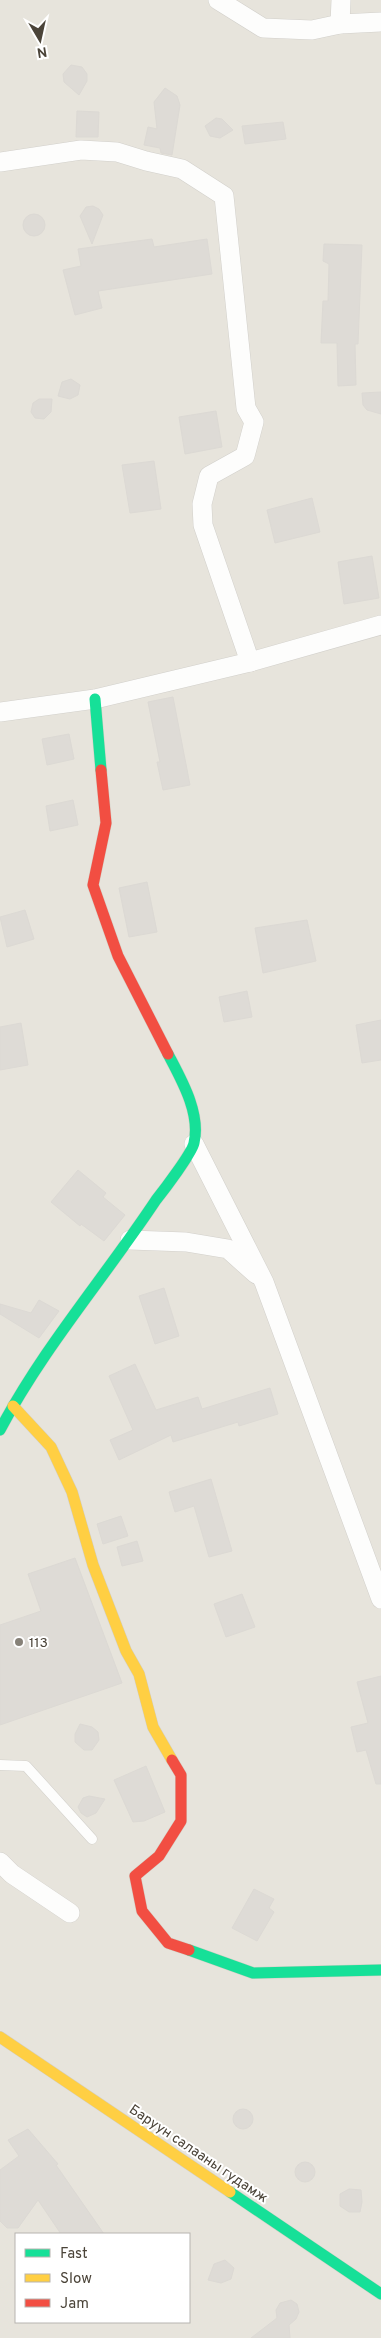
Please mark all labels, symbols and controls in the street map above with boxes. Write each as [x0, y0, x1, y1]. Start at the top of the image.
north arrow [15, 15, 65, 65]
text: N [35, 42, 48, 61]
place label: 113 [29, 1635, 48, 1652]
marker: 113 [13, 1636, 25, 1648]
street label: Баруун салааны гудамж [126, 2101, 271, 2207]
legend [15, 2233, 190, 2323]
text: Fast [60, 2245, 88, 2264]
text: Slow [60, 2270, 92, 2289]
text: Jam [60, 2295, 89, 2314]

